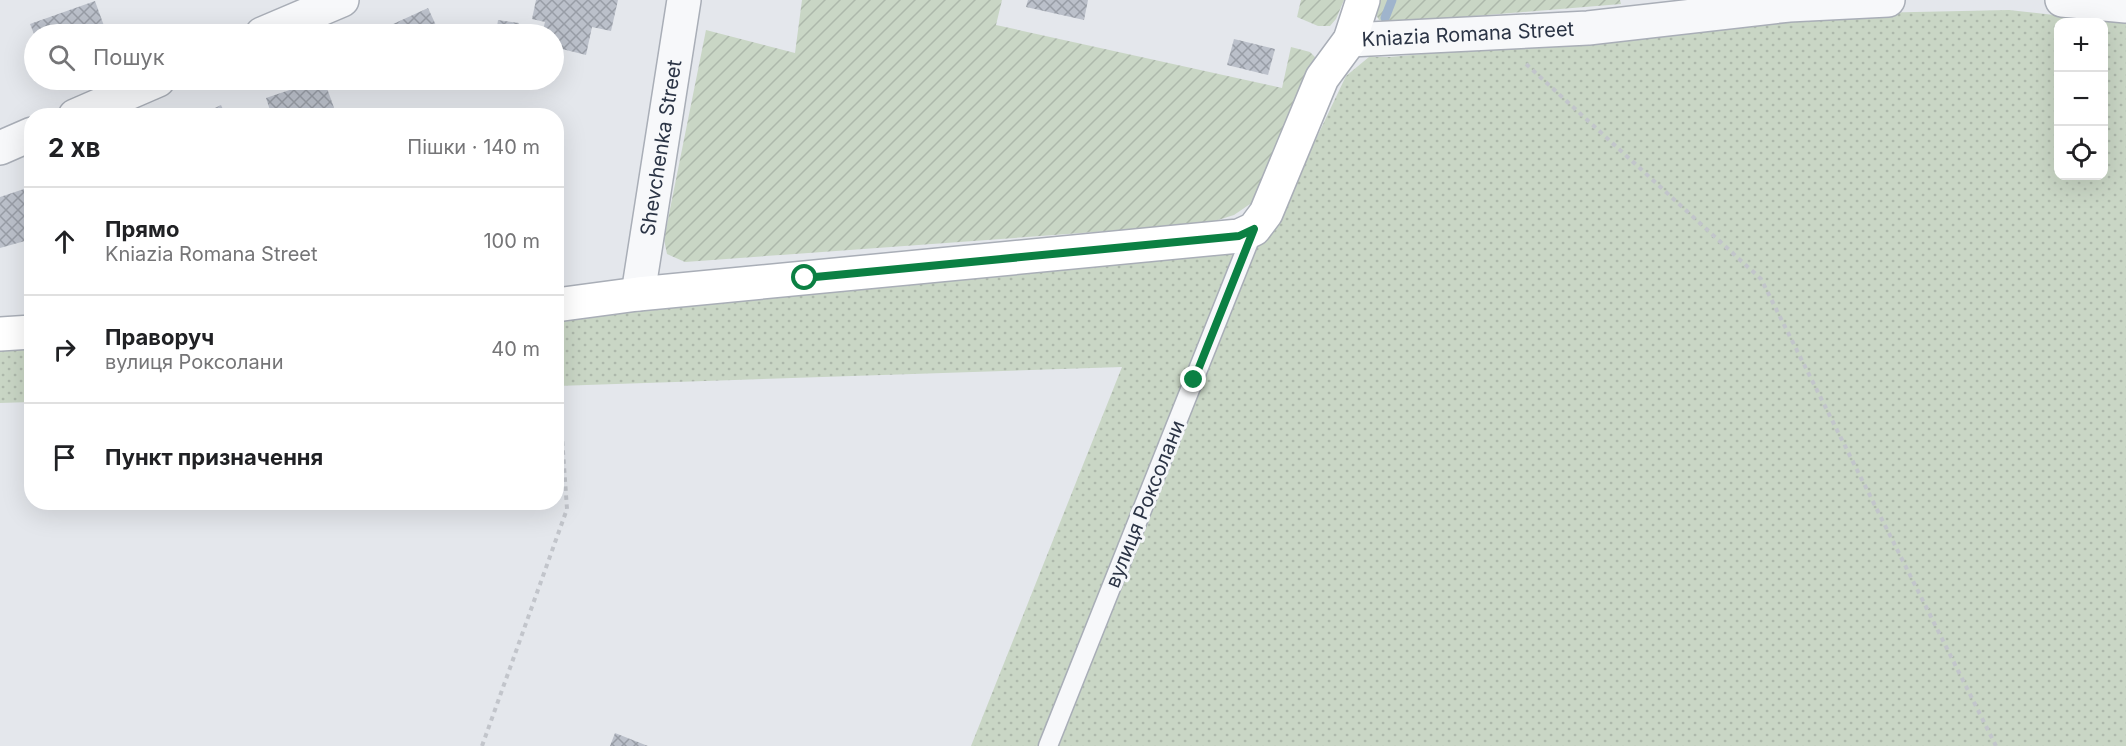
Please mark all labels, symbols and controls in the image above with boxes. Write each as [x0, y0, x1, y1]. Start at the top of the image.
street label: Kniazia Romana Street [1361, 17, 1575, 51]
map controls [2054, 18, 2108, 180]
button: + [2054, 18, 2108, 72]
search box [24, 24, 564, 90]
icon: search [45, 41, 78, 74]
text: Пошук [93, 44, 165, 70]
street label: Shevchenka Street [635, 58, 687, 238]
button: − [2054, 72, 2108, 126]
button: locate [2054, 126, 2108, 180]
text: 2 хв [48, 132, 101, 163]
text: Пішки · 140 m [407, 135, 540, 159]
text: Прямо [105, 216, 179, 242]
icon: ahead [48, 225, 81, 258]
text: 100 m [483, 229, 540, 253]
text: Kniazia Romana Street [105, 242, 318, 266]
route start [791, 264, 817, 290]
text: Праворуч [105, 324, 214, 350]
icon: right [48, 333, 81, 366]
text: 40 m [491, 337, 540, 361]
text: вулиця Роксолани [105, 350, 283, 374]
route end [1180, 366, 1206, 392]
street label: вулиця Роксолани [1100, 417, 1190, 591]
icon: arrive [48, 441, 81, 474]
text: Пункт призначення [105, 444, 323, 470]

